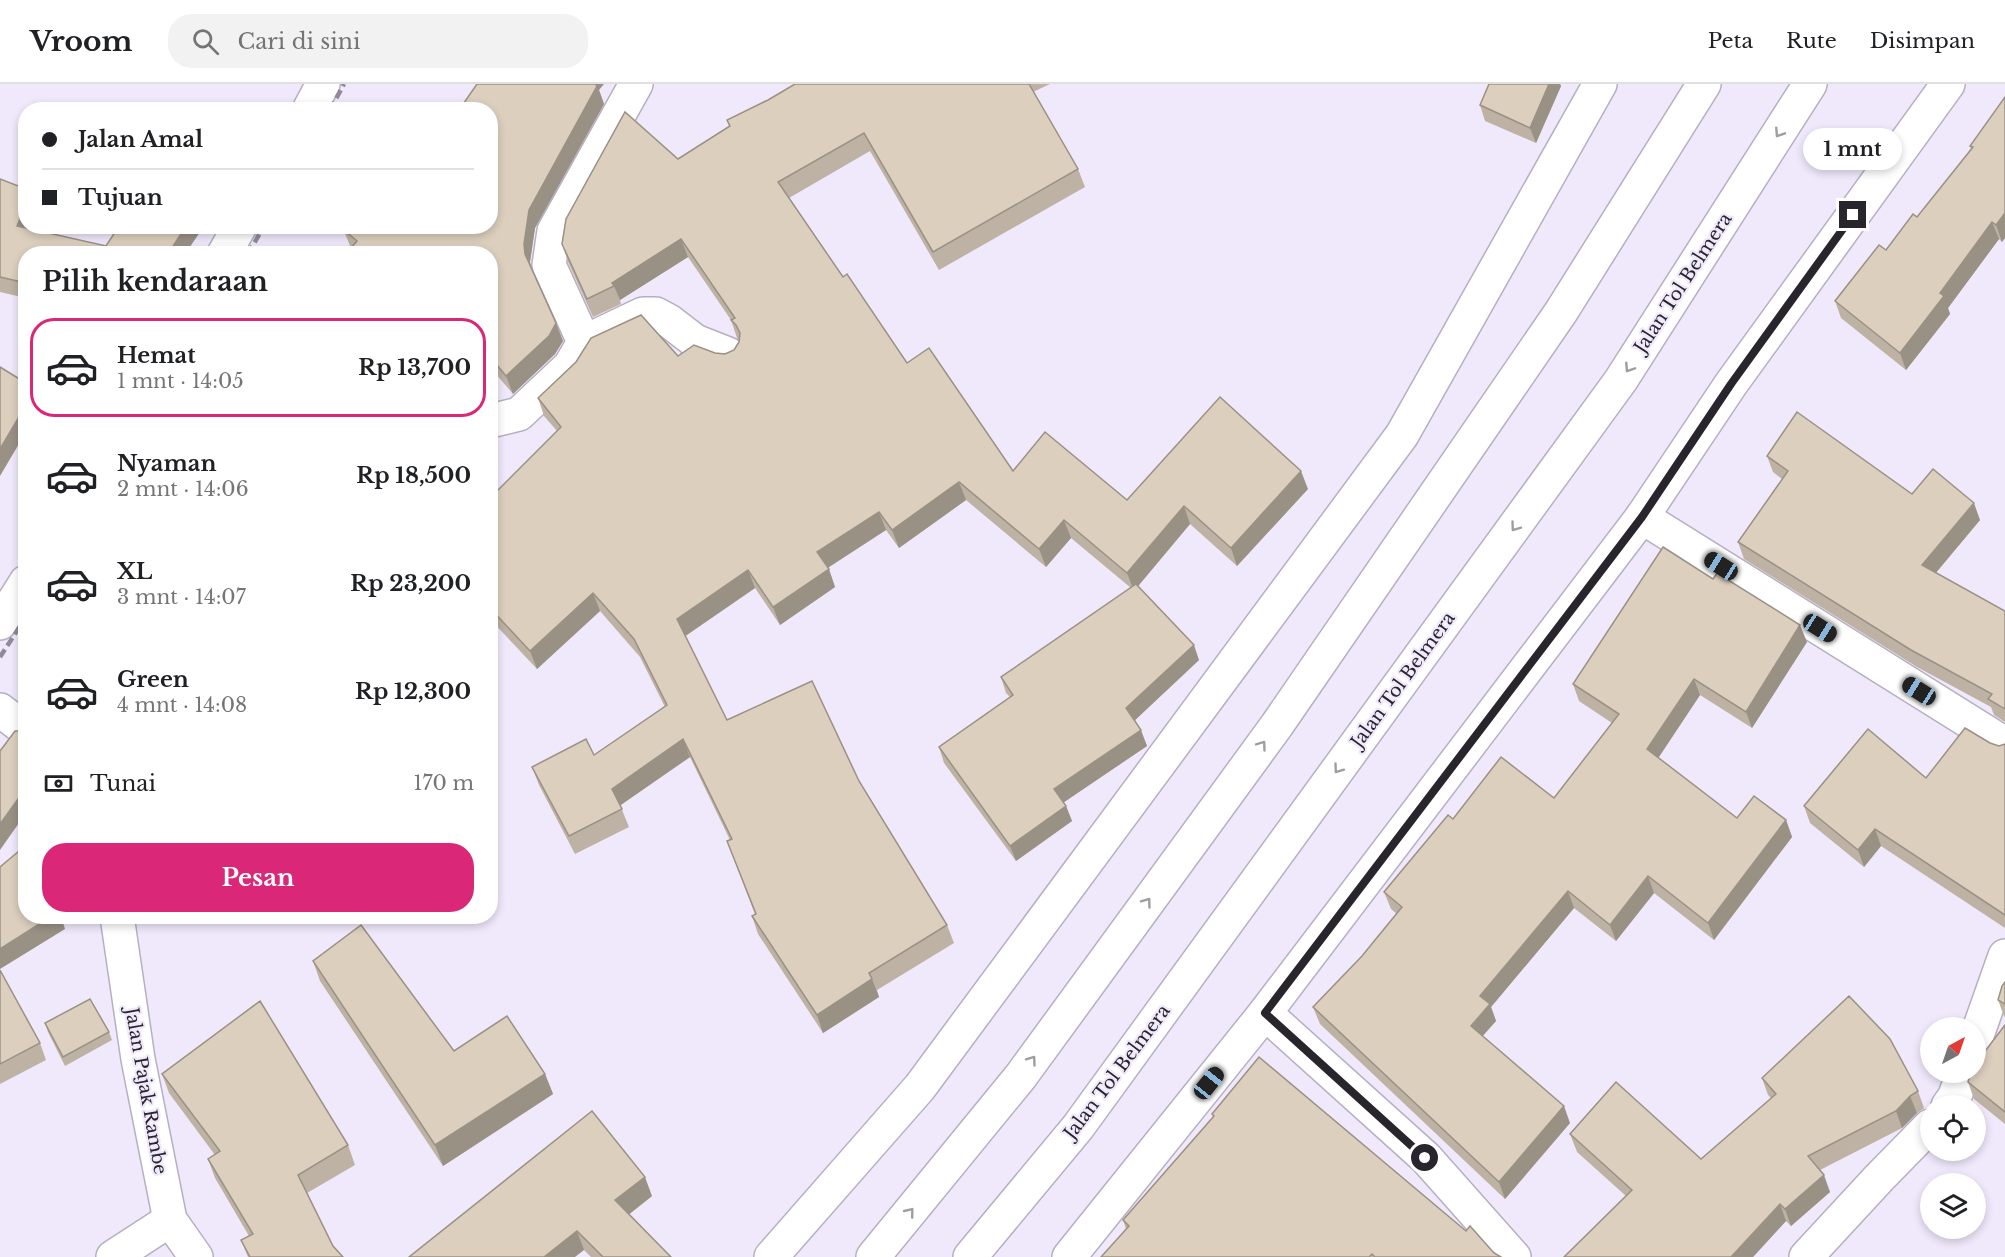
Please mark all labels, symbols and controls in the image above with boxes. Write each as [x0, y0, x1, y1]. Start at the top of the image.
search box [168, 14, 588, 68]
text: Vroom [30, 24, 132, 59]
icon: search [189, 25, 222, 58]
text: Cari di sini [237, 28, 360, 55]
text: Peta [1708, 28, 1753, 54]
text: Rute [1786, 28, 1837, 54]
text: Disimpan [1870, 28, 1975, 54]
text: Jalan Amal [78, 126, 203, 153]
one-way arrow [1776, 127, 1787, 138]
callout: 1 mnt [1804, 128, 1902, 170]
text: 1 mnt [1823, 137, 1882, 161]
text: Tujuan [78, 184, 163, 211]
route end [1839, 201, 1866, 228]
street label: Jalan Tol Belmera [1628, 209, 1737, 359]
text: Pilih kendaraan [42, 265, 268, 298]
icon: car [45, 341, 99, 395]
text: Hemat [117, 342, 196, 369]
text: Rp 13,700 [358, 354, 471, 381]
one-way arrow [1625, 362, 1636, 373]
text: 1 mnt · 14:05 [117, 369, 244, 393]
icon: car [45, 449, 99, 503]
text: Nyaman [117, 450, 216, 477]
text: Rp 18,500 [356, 462, 471, 489]
text: 2 mnt · 14:06 [117, 477, 249, 501]
one-way arrow [1511, 520, 1522, 531]
car [1701, 549, 1741, 583]
icon: car [45, 557, 99, 611]
text: XL [117, 558, 152, 585]
text: Rp 23,200 [350, 570, 471, 597]
text: 3 mnt · 14:07 [117, 585, 246, 609]
street label: Jalan Tol Belmera [1345, 608, 1460, 754]
car [1800, 611, 1840, 645]
icon: car [45, 665, 99, 719]
text: Green [117, 666, 189, 693]
car [1899, 674, 1939, 708]
text: Rp 12,300 [355, 678, 471, 705]
text: 4 mnt · 14:08 [117, 693, 247, 717]
one-way arrow [1255, 740, 1266, 751]
one-way arrow [1334, 763, 1345, 774]
icon: cash [42, 767, 75, 800]
text: Tunai [90, 770, 156, 797]
text: 170 m [414, 771, 474, 795]
button: Pesan [42, 843, 474, 912]
one-way arrow [1140, 898, 1151, 909]
street label: Jalan Tol Belmera [1058, 1000, 1175, 1145]
street label: Jalan Pajak Rambe [120, 1004, 172, 1176]
north arrow [1920, 1017, 1986, 1083]
map controls [1920, 1017, 1986, 1239]
one-way arrow [1025, 1055, 1036, 1066]
car [1191, 1063, 1227, 1103]
button: locate [1920, 1095, 1986, 1161]
route start [1411, 1144, 1438, 1171]
button: layers [1920, 1173, 1986, 1239]
one-way arrow [903, 1207, 914, 1218]

